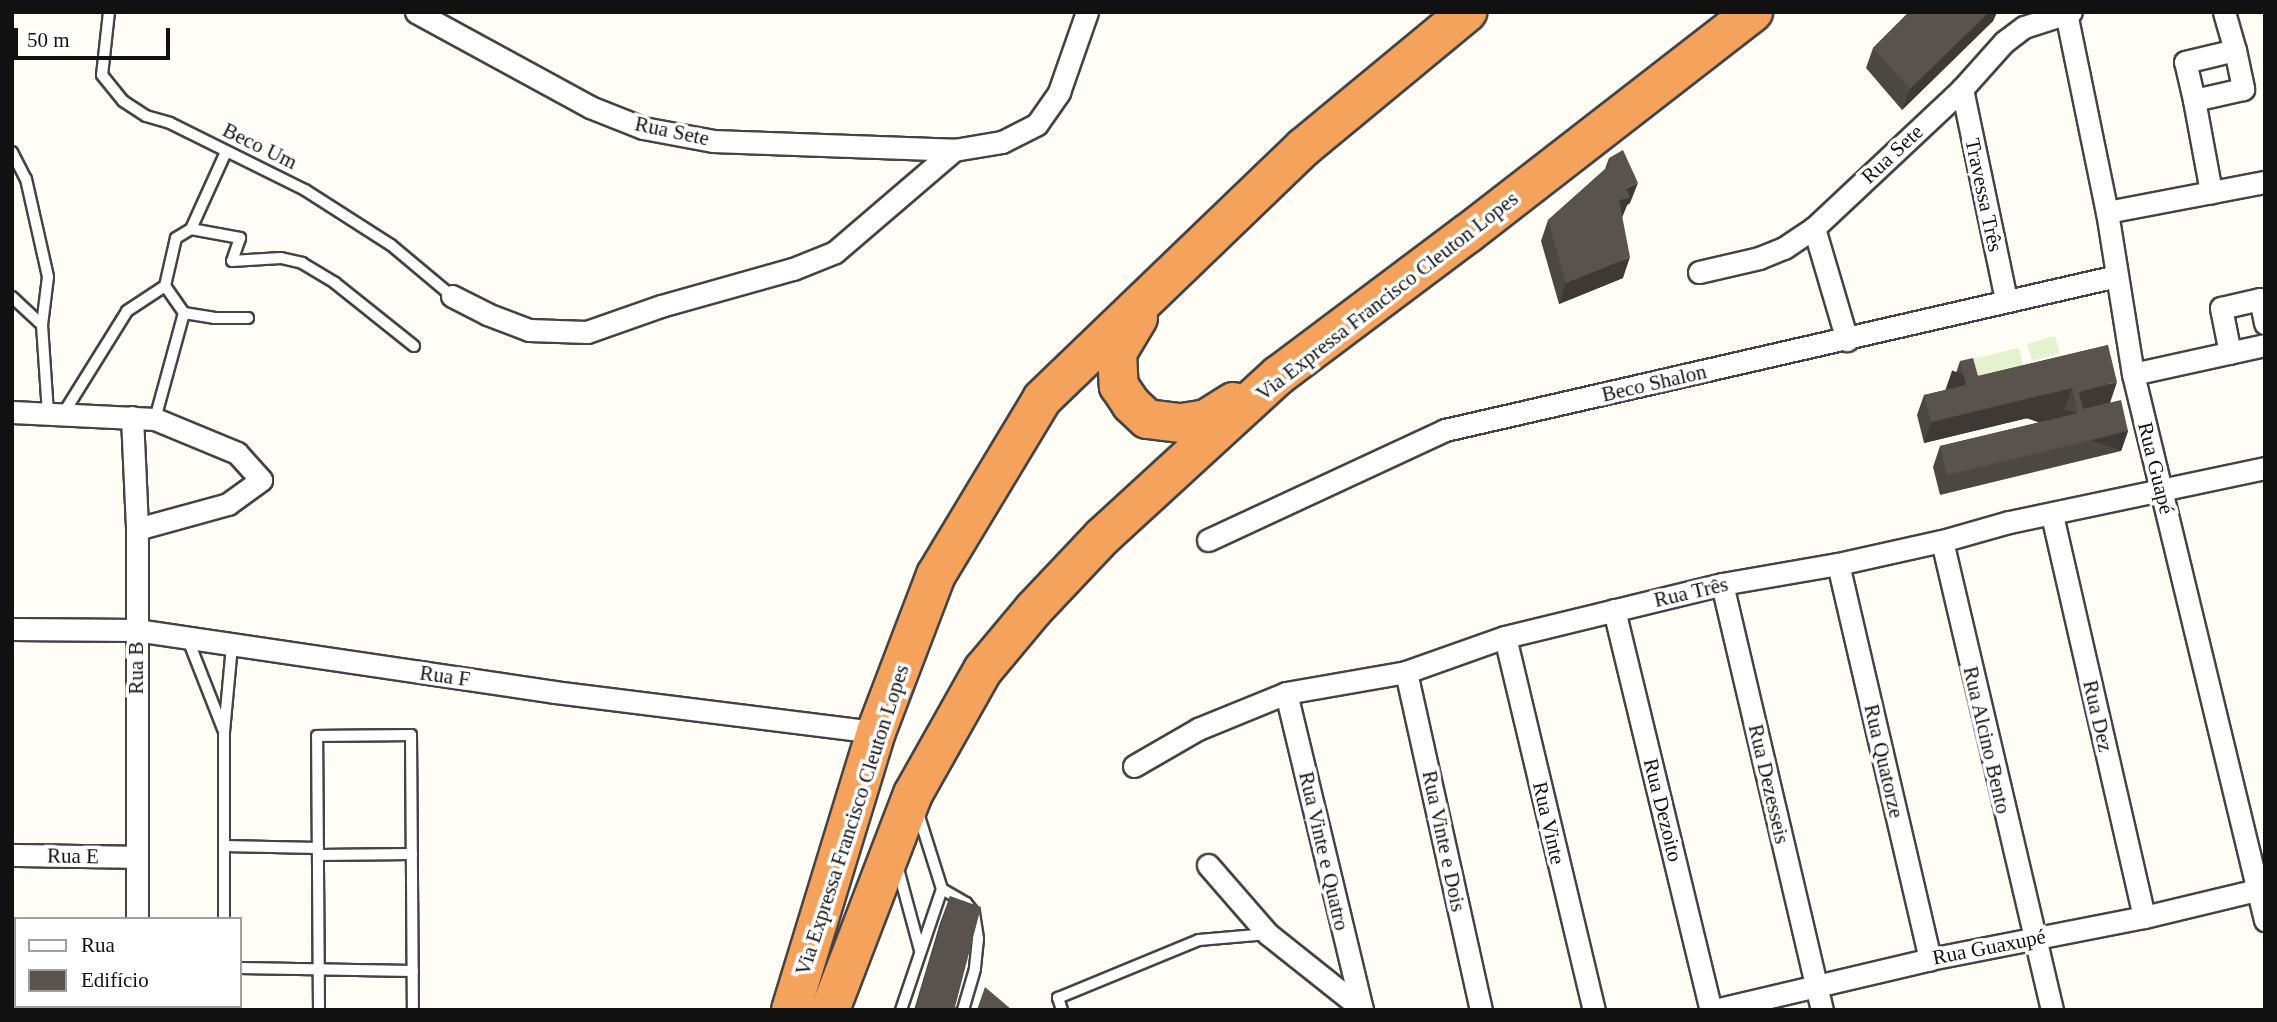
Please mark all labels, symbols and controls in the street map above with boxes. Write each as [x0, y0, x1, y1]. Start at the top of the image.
scale bar [18, 14, 173, 58]
text: 50 m [27, 28, 70, 52]
street label: Rua Sete [633, 111, 711, 151]
street label: Beco Um [219, 117, 301, 175]
street label: Rua Sete [1856, 119, 1928, 189]
street label: Travessa Três [1960, 136, 2008, 254]
street label: Via Expressa Francisco Cleuton Lopes [1251, 186, 1523, 406]
street label: Beco Shalon [1599, 359, 1709, 407]
street label: Rua Guapé [2132, 419, 2180, 517]
street label: Rua Três [1651, 571, 1731, 613]
street label: Rua B [123, 641, 149, 695]
street label: Rua F [418, 660, 472, 692]
street label: Via Expressa Francisco Cleuton Lopes [790, 661, 914, 979]
street label: Rua Alcino Bento [1958, 663, 2016, 817]
street label: Rua Dez [2078, 678, 2118, 754]
street label: Rua Quatorze [1859, 702, 1909, 820]
street label: Rua Dezesseis [1743, 722, 1795, 846]
street label: Rua Dezoito [1638, 756, 1688, 864]
street label: Rua Vinte e Dois [1417, 768, 1471, 914]
street label: Rua Vinte e Quatro [1293, 769, 1355, 933]
street label: Rua Vinte [1527, 779, 1571, 867]
street label: Rua E [47, 843, 99, 869]
legend [14, 917, 242, 1008]
street label: Rua Guaxupé [1930, 924, 2048, 970]
text: Rua [81, 933, 115, 957]
text: Edifício [81, 968, 149, 992]

